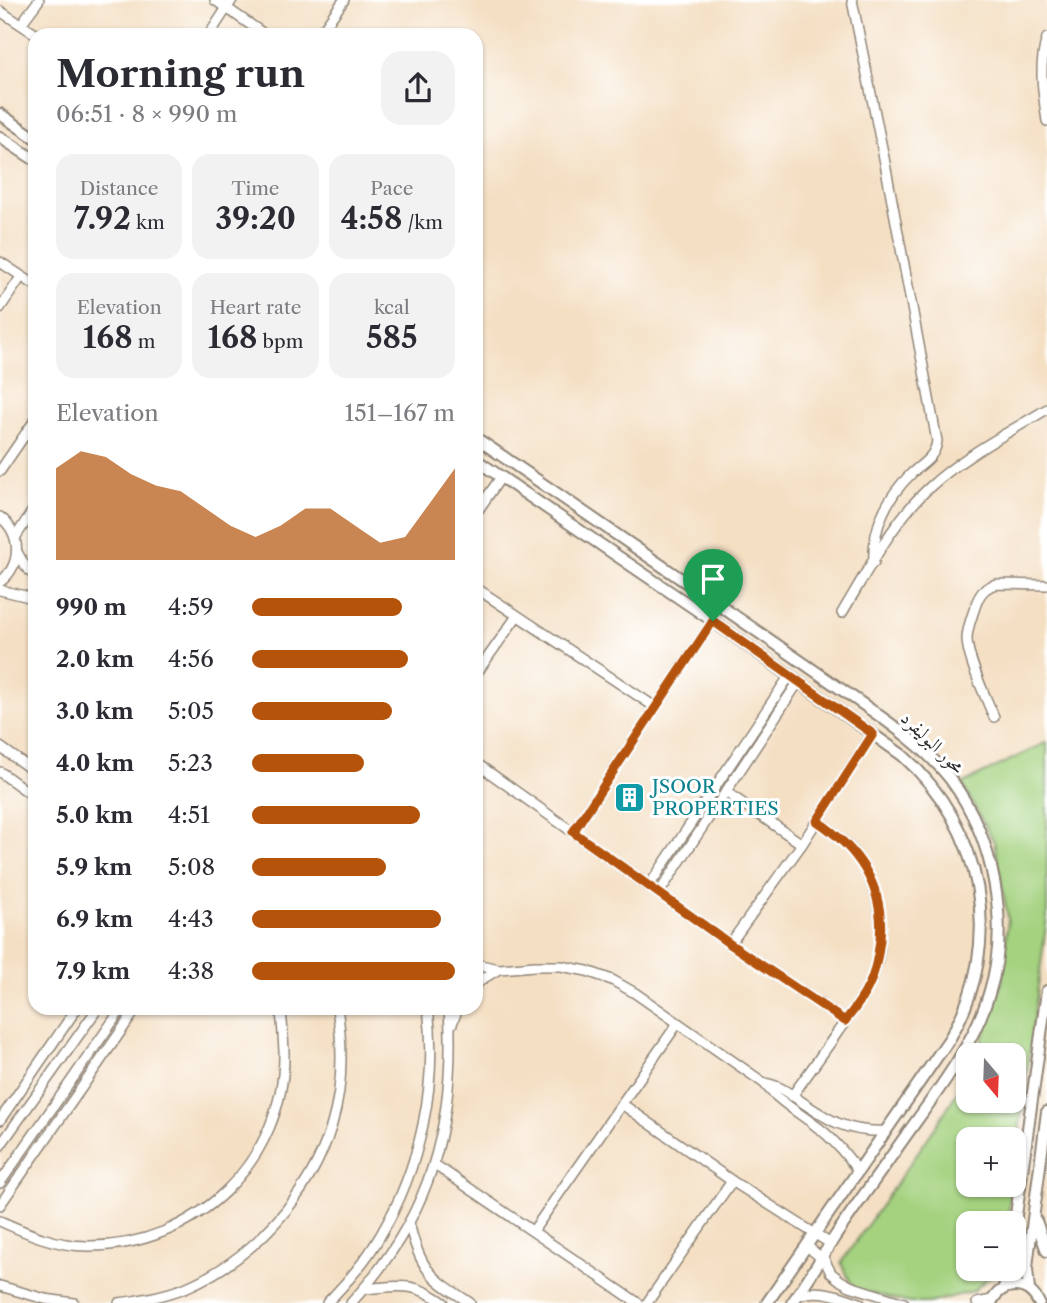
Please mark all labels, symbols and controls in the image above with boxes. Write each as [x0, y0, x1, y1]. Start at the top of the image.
text: Morning run [56, 50, 305, 97]
button: share [381, 51, 455, 125]
text: 06:51 · 8 × 990 m [56, 100, 238, 128]
text: Distance [80, 177, 158, 200]
text: Time [231, 177, 280, 200]
text: Pace [370, 177, 413, 200]
text: 7.92 [74, 200, 131, 237]
text: 39:20 [215, 200, 296, 237]
text: 4:58 [341, 200, 402, 237]
text: km [131, 211, 165, 234]
text: /km [402, 211, 443, 234]
text: Elevation [77, 296, 162, 319]
text: Heart rate [210, 296, 301, 319]
text: kcal [374, 296, 410, 319]
text: 168 [83, 319, 133, 356]
text: 168 [208, 319, 257, 356]
text: 585 [366, 319, 418, 356]
text: m [133, 330, 155, 353]
text: bpm [257, 330, 303, 353]
text: Elevation [56, 399, 159, 427]
text: 151–167 m [345, 399, 455, 427]
pin [683, 549, 743, 621]
icon: arrive [694, 560, 732, 598]
text: 990 m [56, 593, 127, 621]
text: 4:59 [168, 593, 214, 621]
text: 2.0 km [56, 645, 134, 673]
text: 4:56 [168, 645, 214, 673]
text: 3.0 km [56, 697, 134, 725]
text: 5:05 [168, 697, 214, 725]
street label: محور البوليفرد [895, 706, 970, 779]
text: 4.0 km [56, 749, 134, 777]
text: 5:23 [168, 749, 213, 777]
place label: JSOOR PROPERTIES [649, 775, 779, 820]
building icon: JSOOR PROPERTIES [612, 780, 646, 814]
text: 5.0 km [56, 801, 133, 829]
text: 4:51 [168, 801, 210, 829]
text: 5.9 km [56, 853, 132, 881]
text: 5:08 [168, 853, 215, 881]
text: 6.9 km [56, 905, 133, 933]
text: 4:43 [168, 905, 214, 933]
text: 7.9 km [56, 957, 130, 985]
text: 4:38 [168, 957, 214, 985]
north arrow [956, 1043, 1026, 1113]
map controls [956, 1043, 1026, 1281]
button: + [956, 1127, 1026, 1197]
button: − [956, 1211, 1026, 1281]

